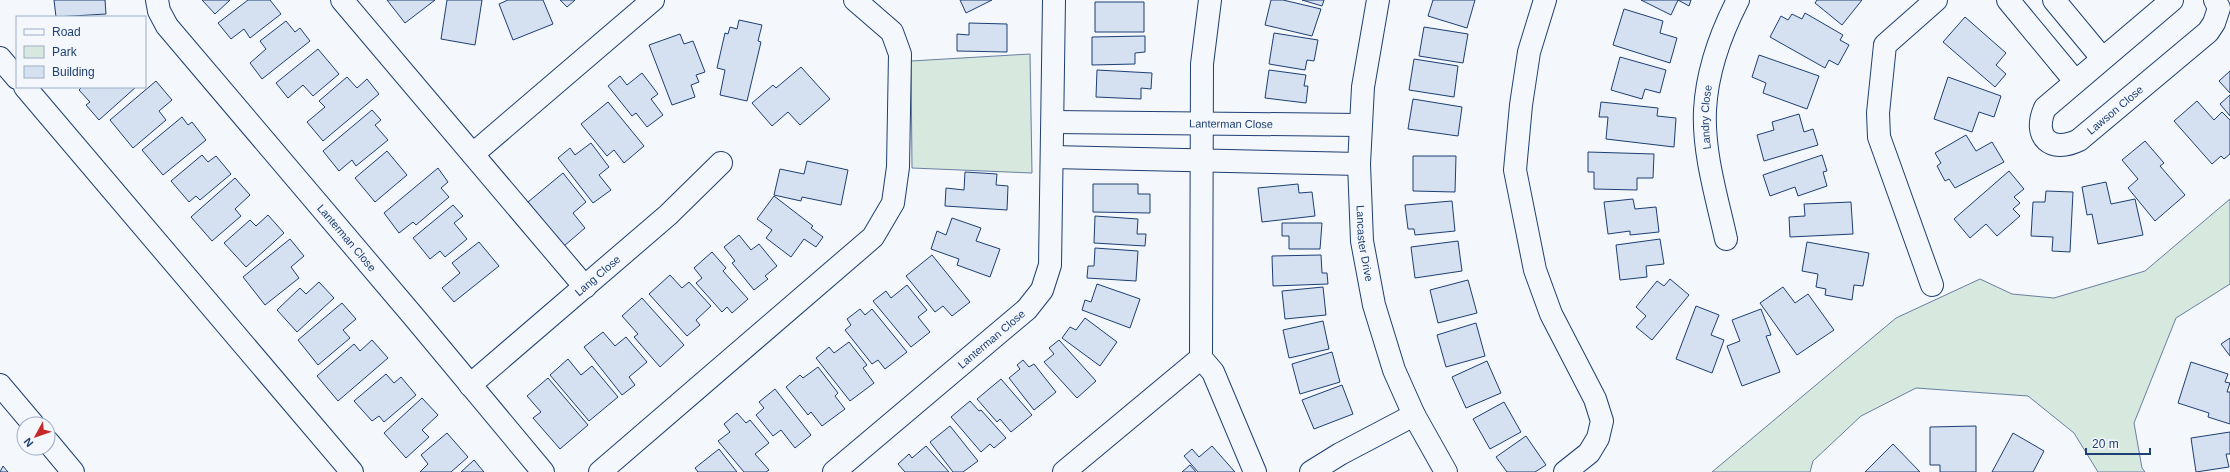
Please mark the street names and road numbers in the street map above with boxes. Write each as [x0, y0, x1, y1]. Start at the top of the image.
street label: Lawson Close [2085, 83, 2145, 137]
street label: Landry Close [1699, 84, 1714, 150]
street label: Lanterman Close [1189, 117, 1273, 130]
street label: Lanterman Close [315, 202, 378, 274]
street label: Lancaster Drive [1355, 205, 1375, 283]
street label: Lang Close [572, 253, 623, 298]
street label: Lanterman Close [955, 307, 1027, 371]

